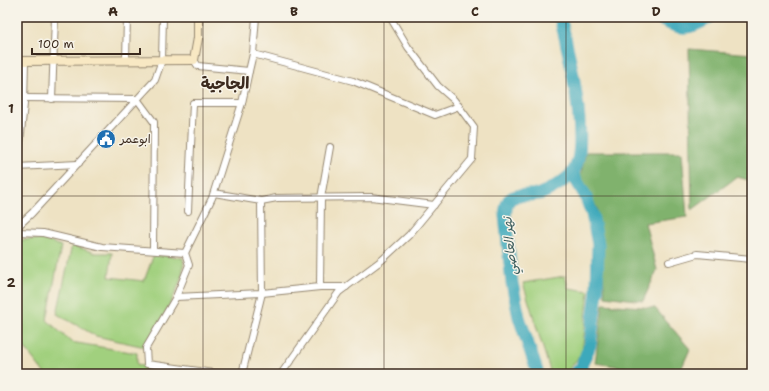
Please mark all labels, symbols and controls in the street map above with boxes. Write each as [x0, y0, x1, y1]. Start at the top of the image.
text: A [108, 3, 118, 20]
text: B [290, 3, 298, 20]
text: C [471, 3, 479, 20]
text: D [651, 3, 661, 20]
scale bar [32, 30, 140, 56]
text: 100 m [38, 36, 74, 52]
district label: الجاجية [201, 73, 249, 94]
text: 1 [8, 100, 14, 117]
public building icon: ابوعمر [95, 128, 117, 150]
place label: ابوعمر [119, 131, 151, 147]
water label: نهر العاصي [498, 215, 523, 276]
text: 2 [6, 274, 16, 291]

